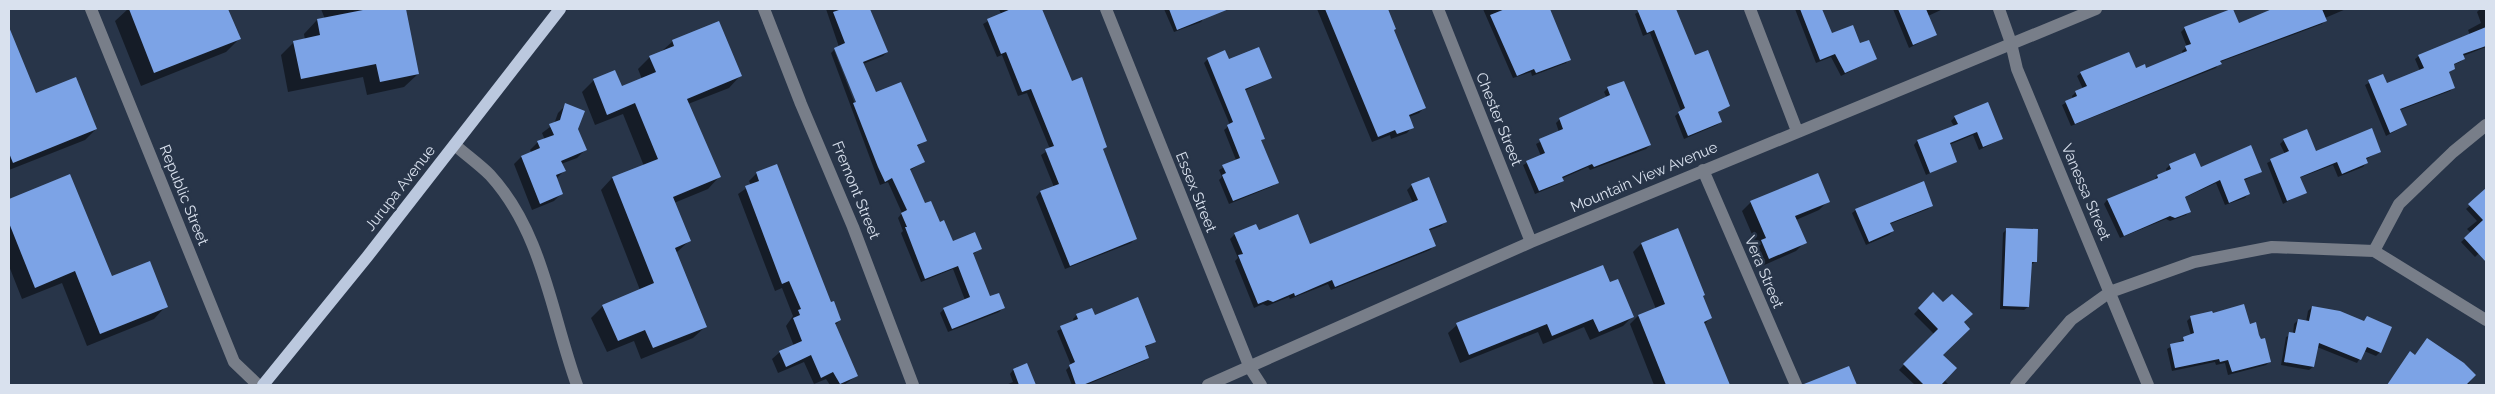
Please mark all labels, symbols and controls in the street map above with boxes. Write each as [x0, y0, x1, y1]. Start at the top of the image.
street label: Chester Street [1472, 70, 1526, 168]
street label: Fremont Street [828, 138, 884, 242]
street label: Mountain View Avenue [1568, 138, 1720, 216]
street label: Jurupa Avenue [361, 141, 439, 234]
street label: Vanessa Street [2058, 141, 2114, 243]
street label: Republic Street [156, 142, 212, 248]
street label: Essex Street [1172, 149, 1220, 235]
street label: Vera Street [1741, 233, 1787, 311]

